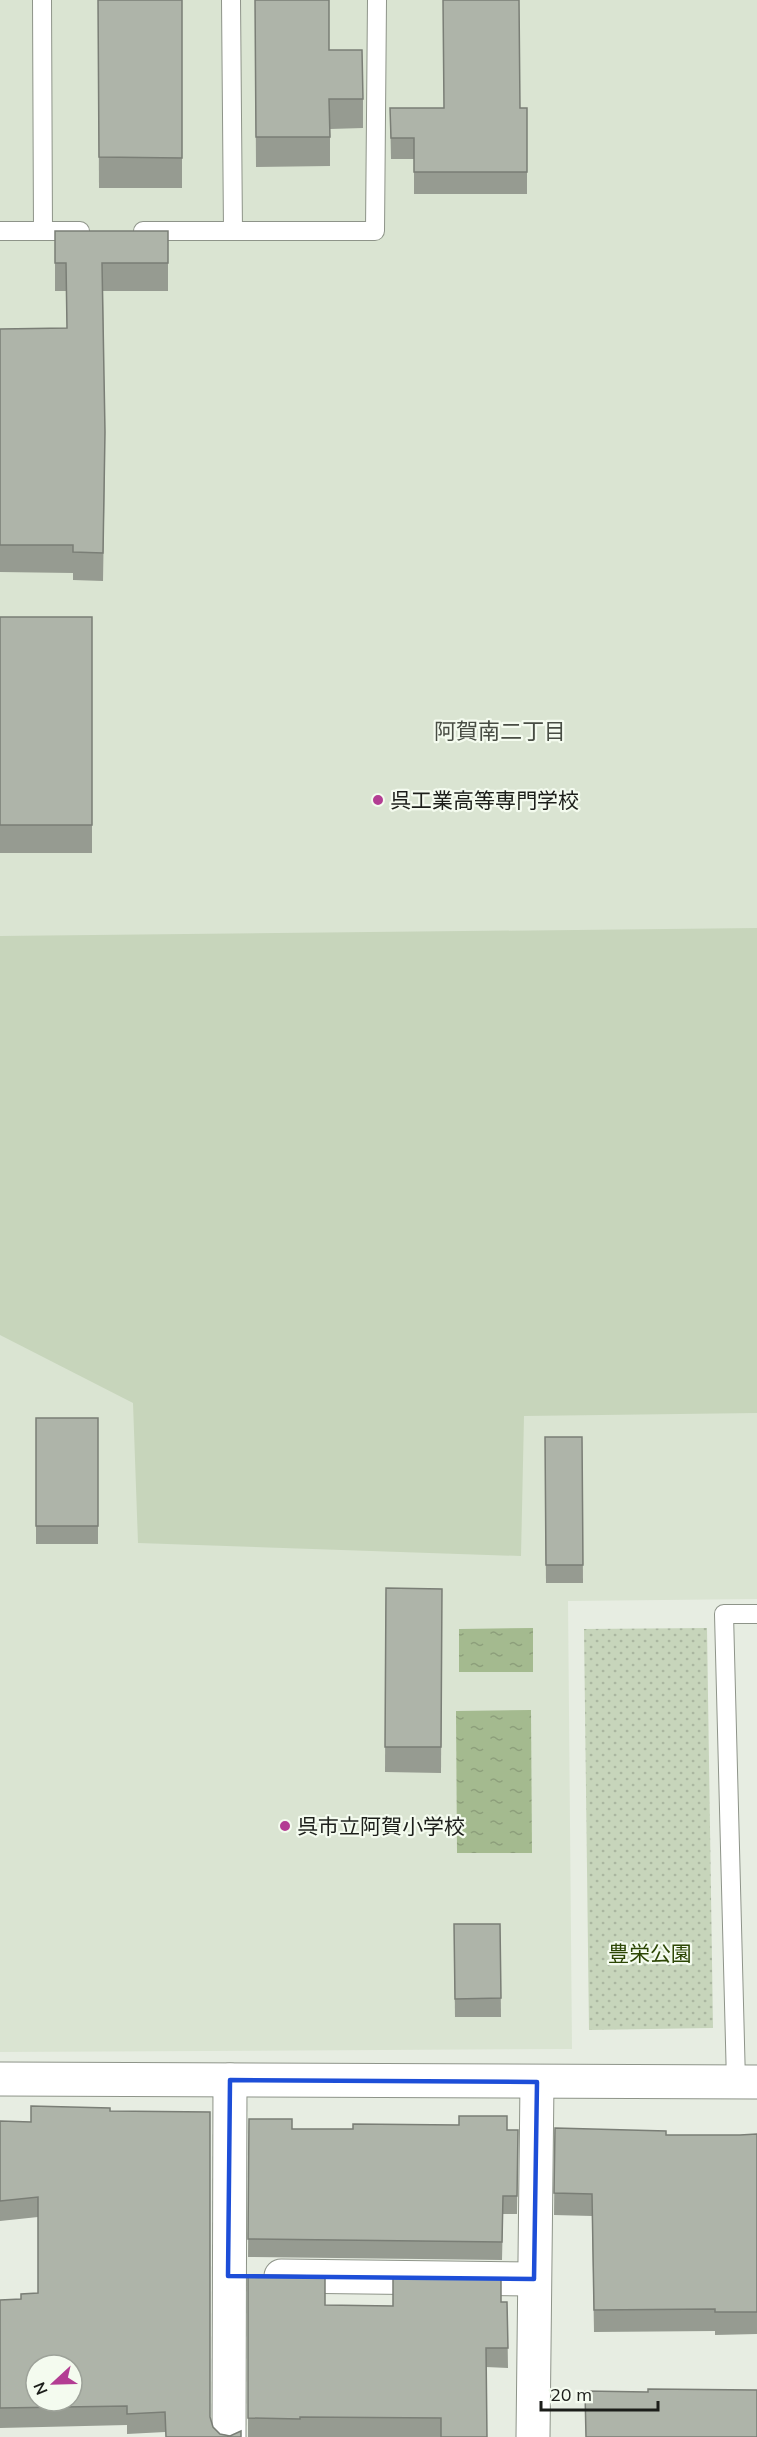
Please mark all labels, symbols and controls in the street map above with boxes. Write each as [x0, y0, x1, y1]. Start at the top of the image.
district label: 阿賀南二丁目 [434, 717, 566, 745]
place label: 呉工業高等専門学校 [390, 787, 579, 813]
marker: 呉工業高等専門学校 [371, 793, 385, 807]
place label: 呉市立阿賀小学校 [297, 1813, 465, 1839]
marker: 呉市立阿賀小学校 [278, 1819, 292, 1833]
park label: 豊栄公園 [608, 1940, 692, 1966]
north arrow [24, 2353, 84, 2413]
scale bar [541, 2374, 658, 2412]
text: N [29, 2379, 52, 2398]
text: 20 m [550, 2383, 592, 2406]

